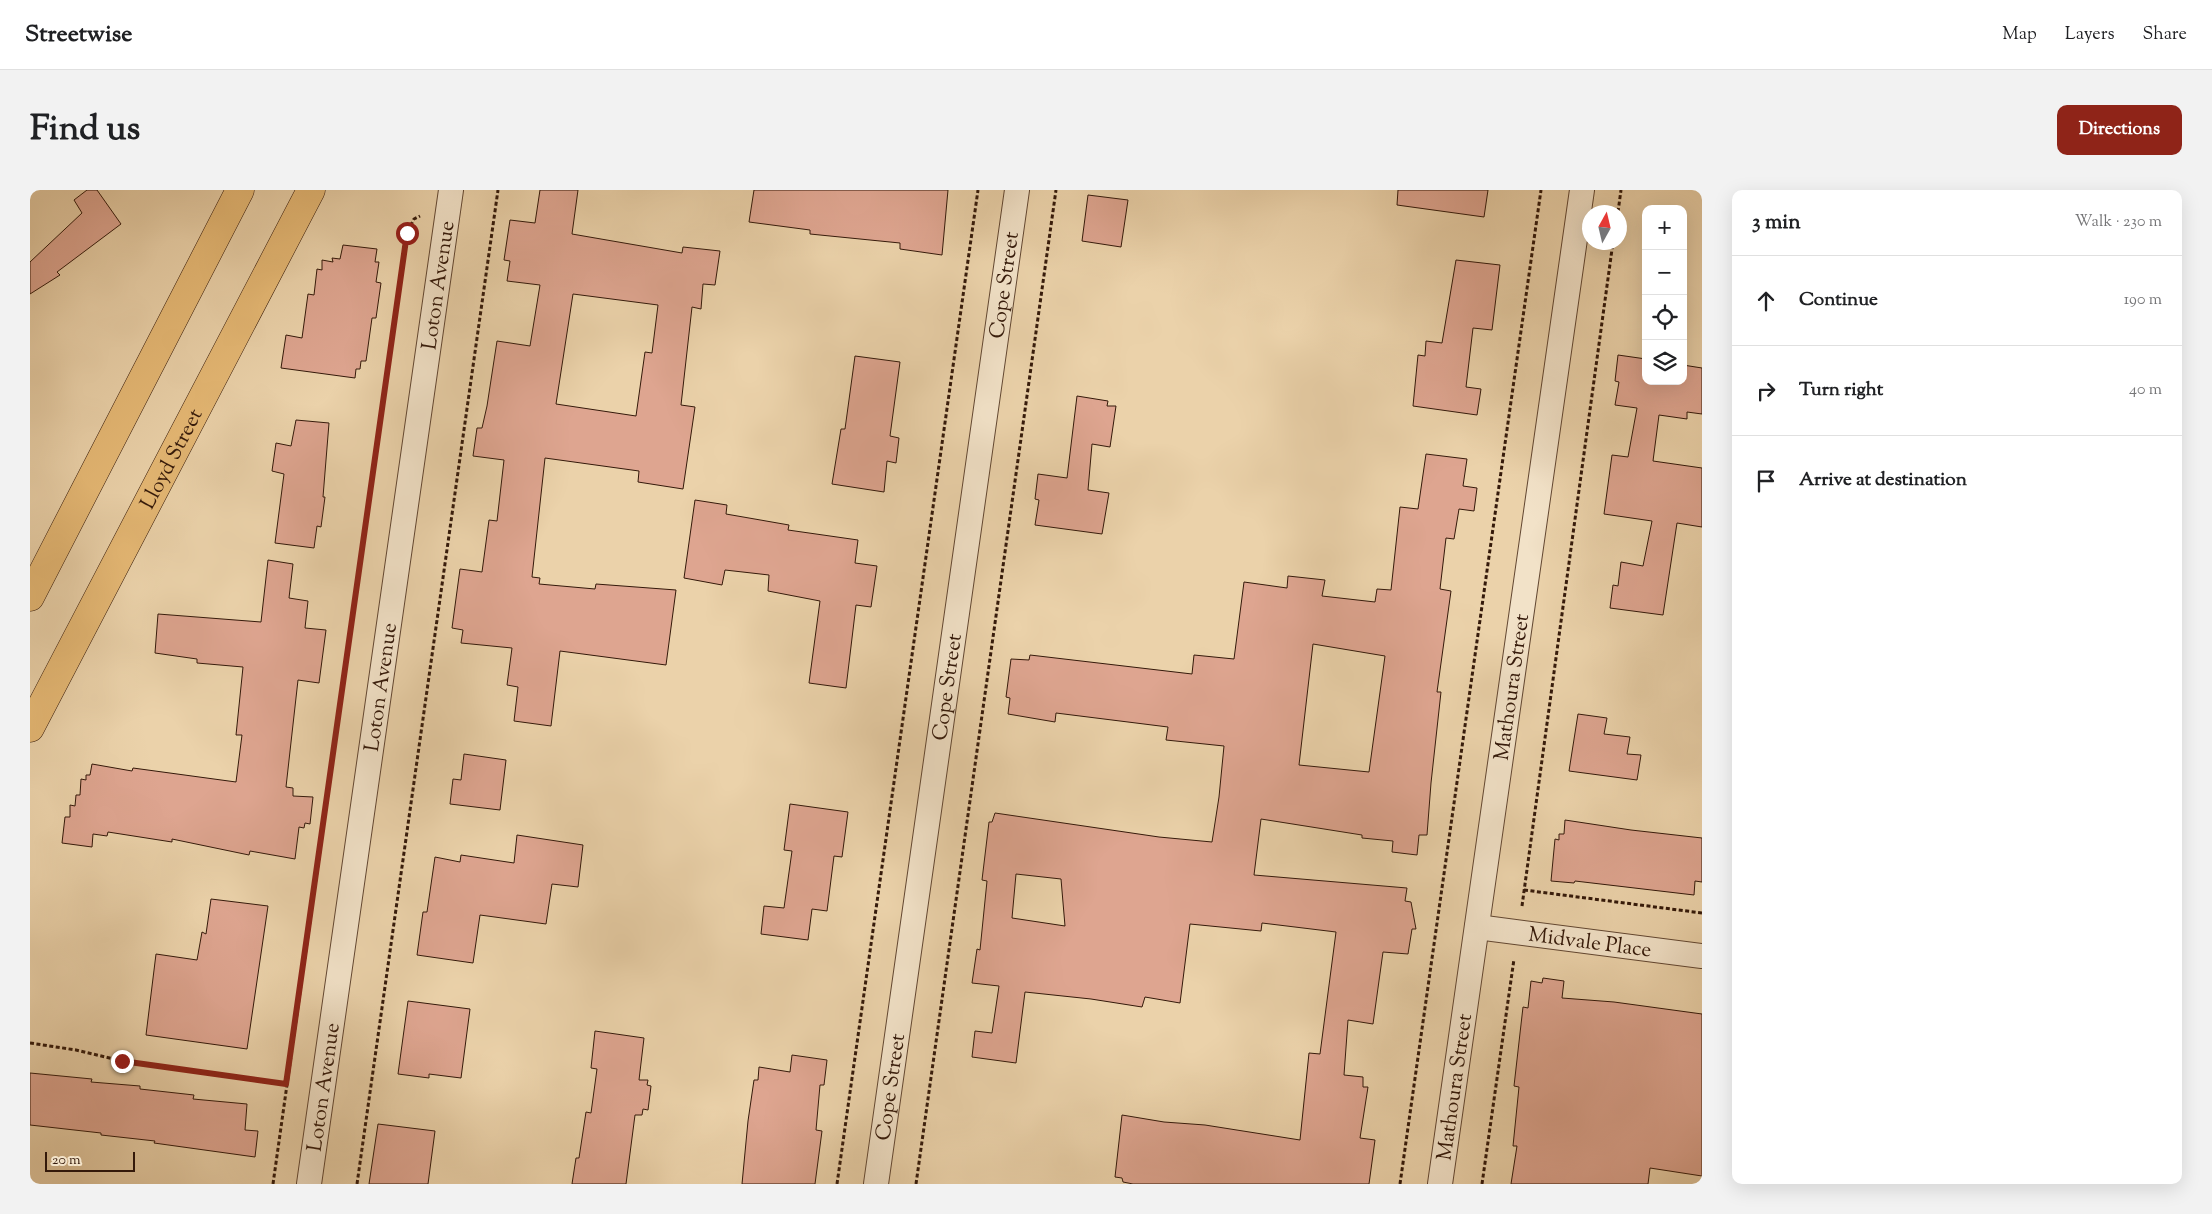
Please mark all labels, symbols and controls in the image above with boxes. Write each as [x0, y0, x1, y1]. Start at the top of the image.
text: Streetwise [25, 18, 132, 52]
text: Map [2002, 22, 2037, 48]
text: Layers [2065, 22, 2115, 48]
text: Share [2143, 22, 2187, 48]
text: Find us [30, 105, 140, 156]
button: Directions [2057, 105, 2182, 155]
north arrow [1582, 205, 1627, 250]
map controls [1642, 205, 1687, 385]
button: + [1642, 205, 1687, 250]
text: 3 min [1752, 208, 1801, 238]
text: Walk · 230 m [2075, 211, 2162, 234]
street label: Loton Avenue [415, 219, 463, 352]
route start [396, 222, 419, 245]
street label: Cope Street [983, 230, 1028, 341]
button: − [1642, 250, 1687, 295]
icon: ahead [1752, 287, 1780, 315]
text: Continue [1799, 287, 1878, 314]
text: 190 m [2124, 289, 2162, 312]
button: locate [1642, 295, 1687, 340]
button: layers [1642, 340, 1687, 385]
icon: right [1752, 377, 1780, 405]
text: Turn right [1799, 377, 1883, 404]
text: 40 m [2129, 379, 2162, 402]
street label: Lloyd Street [134, 404, 211, 515]
icon: arrive [1752, 467, 1780, 495]
text: Arrive at destination [1799, 467, 1967, 494]
street label: Mathoura Street [1488, 612, 1538, 763]
street label: Loton Avenue [358, 621, 406, 754]
street label: Cope Street [926, 632, 971, 743]
street label: Midvale Place [1526, 921, 1653, 966]
street label: Mathoura Street [1431, 1012, 1481, 1163]
street label: Loton Avenue [301, 1021, 349, 1154]
street label: Cope Street [869, 1032, 914, 1143]
route end [111, 1050, 134, 1073]
scale bar [45, 1149, 135, 1172]
text: 20 m [52, 1151, 81, 1171]

